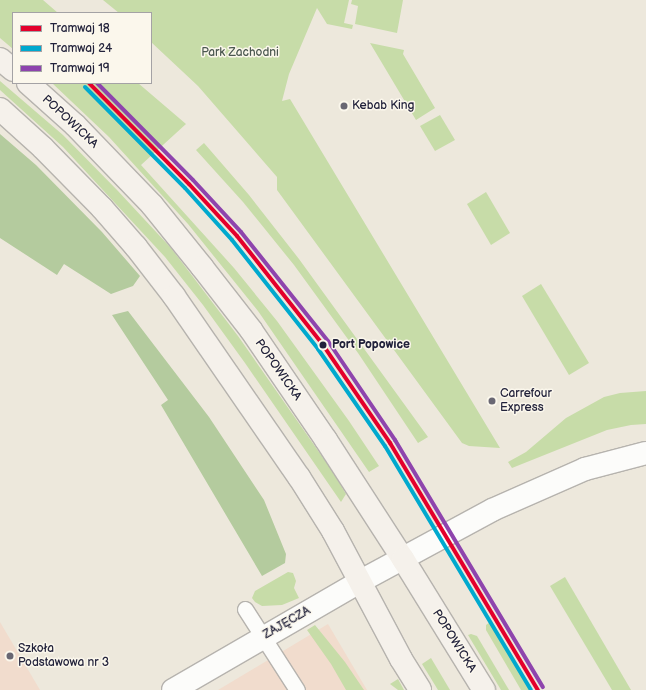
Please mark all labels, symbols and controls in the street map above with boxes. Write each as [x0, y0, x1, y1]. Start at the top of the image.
legend [12, 12, 152, 84]
text: Tramwaj 18 [50, 21, 110, 36]
text: Tramwaj 24 [50, 41, 112, 56]
park label: Park Zachodni [201, 46, 279, 60]
text: Tramwaj 19 [50, 61, 110, 76]
street label: POPOWICKA [39, 92, 101, 152]
place label: Kebab King [352, 99, 415, 113]
marker: Kebab King [339, 101, 349, 111]
street label: POPOWICKA [252, 337, 304, 403]
marker: Port Popowice [316, 338, 330, 352]
place label: Port Popowice [332, 338, 410, 352]
place label: Carrefour Express [500, 387, 552, 415]
marker: Carrefour Express [487, 396, 497, 406]
street label: ZAJĘCZA [261, 604, 313, 642]
street label: POPOWICKA [429, 607, 479, 675]
place label: Szkoła Podstawowa nr 3 [18, 642, 109, 670]
marker: Szkoła Podstawowa nr 3 [5, 651, 15, 661]

